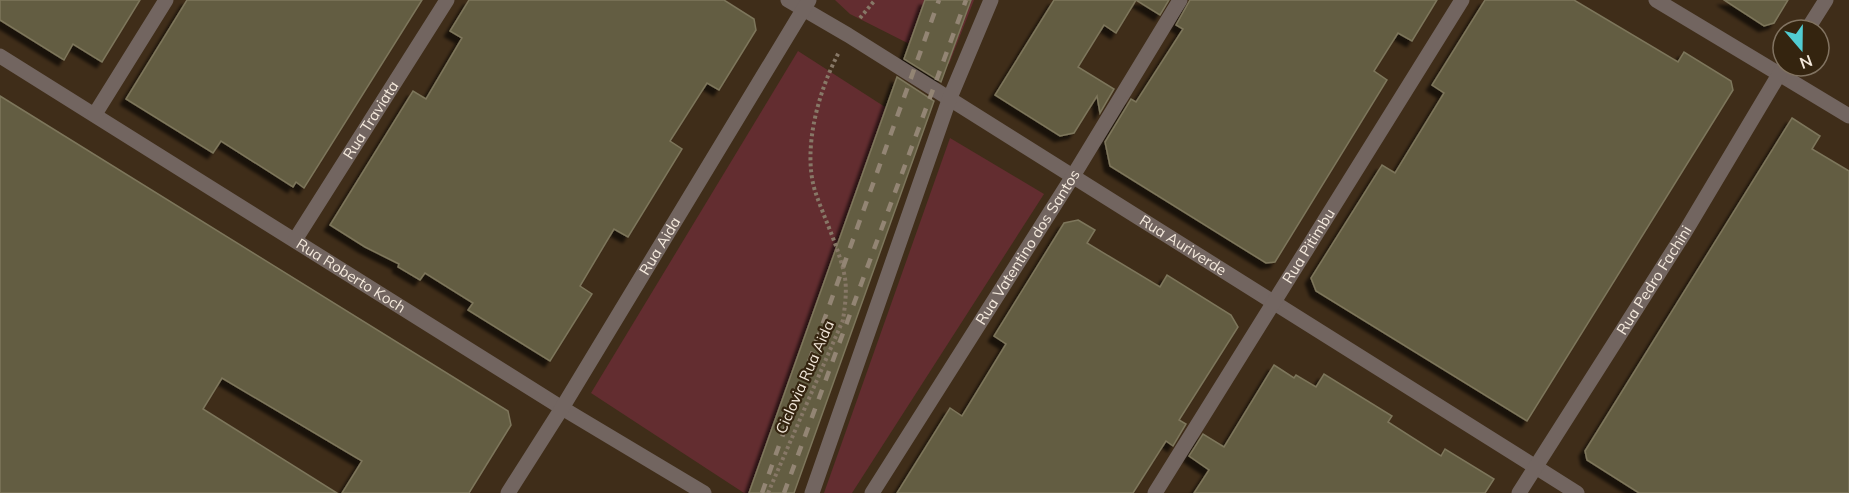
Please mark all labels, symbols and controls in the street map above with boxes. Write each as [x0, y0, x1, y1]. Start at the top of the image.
north arrow [1771, 18, 1831, 78]
text: N [1797, 51, 1815, 74]
street label: Rua Traviata [339, 77, 402, 162]
street label: Rua Vatentino dos Santos [971, 166, 1084, 328]
street label: Rua Pitimbu [1278, 205, 1339, 287]
street label: Rua Auriverde [1136, 211, 1230, 279]
street label: Rua Aida [635, 213, 684, 278]
street label: Rua Pedro Fachini [1612, 222, 1696, 338]
street label: Rua Roberto Koch [293, 234, 409, 317]
street label: Ciclovia Rua Aida [771, 317, 838, 437]

